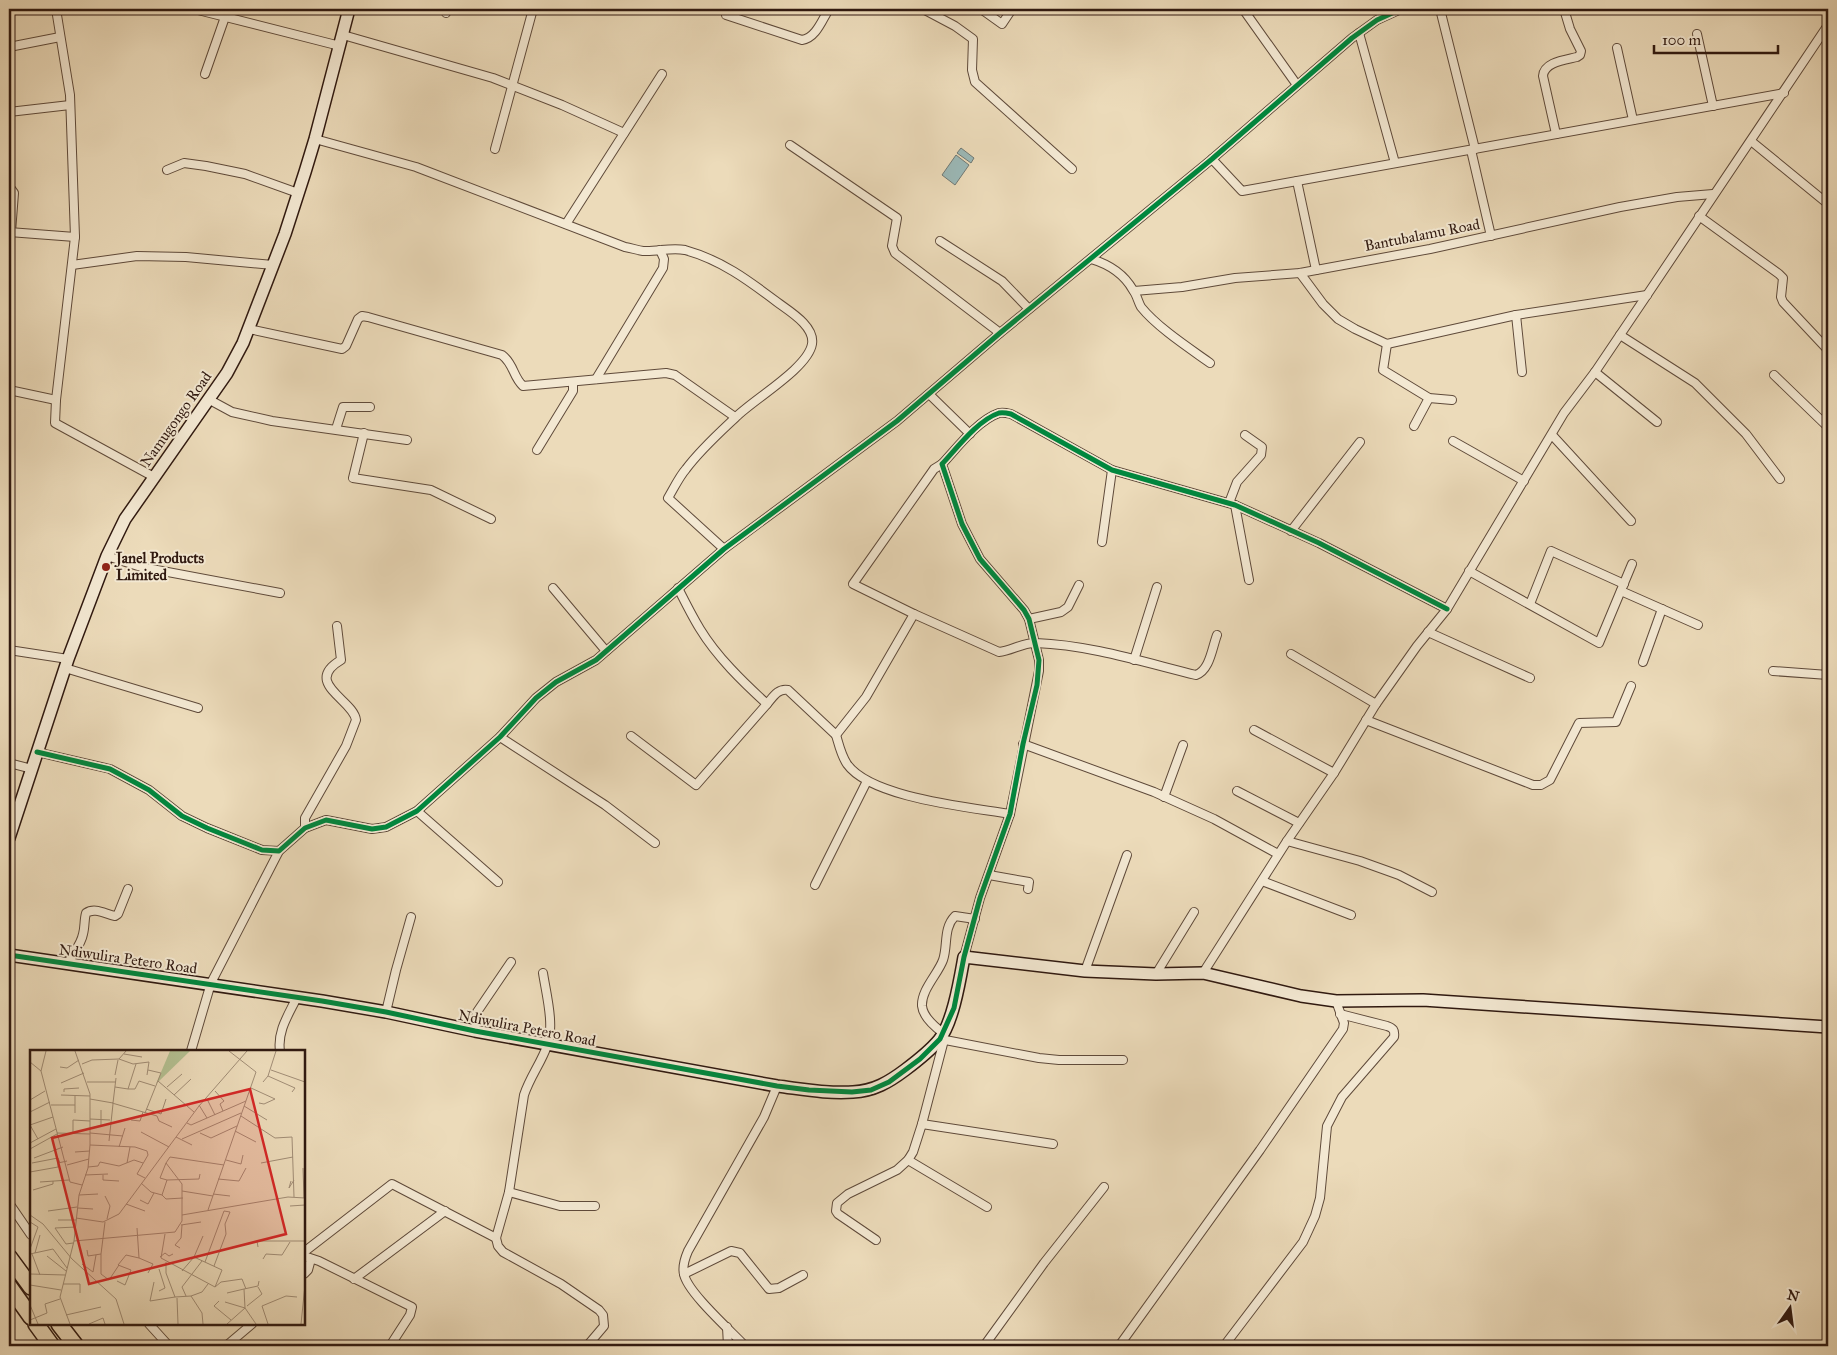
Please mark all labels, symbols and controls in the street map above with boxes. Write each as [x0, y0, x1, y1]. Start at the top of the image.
scale bar [1654, 22, 1778, 54]
text: 100 m [1662, 31, 1702, 49]
street label: Bantubalamu Road [1363, 215, 1482, 255]
street label: Namugongo Road [137, 368, 216, 470]
place label: Janel Products Limited [114, 549, 205, 584]
marker: Janel Products Limited [100, 561, 112, 573]
street label: Ndiwulira Petero Road [58, 940, 199, 978]
street label: Ndiwulira Petero Road [457, 1006, 598, 1050]
inset map [30, 1050, 305, 1325]
north arrow [1764, 1282, 1814, 1332]
text: N [1785, 1286, 1801, 1306]

